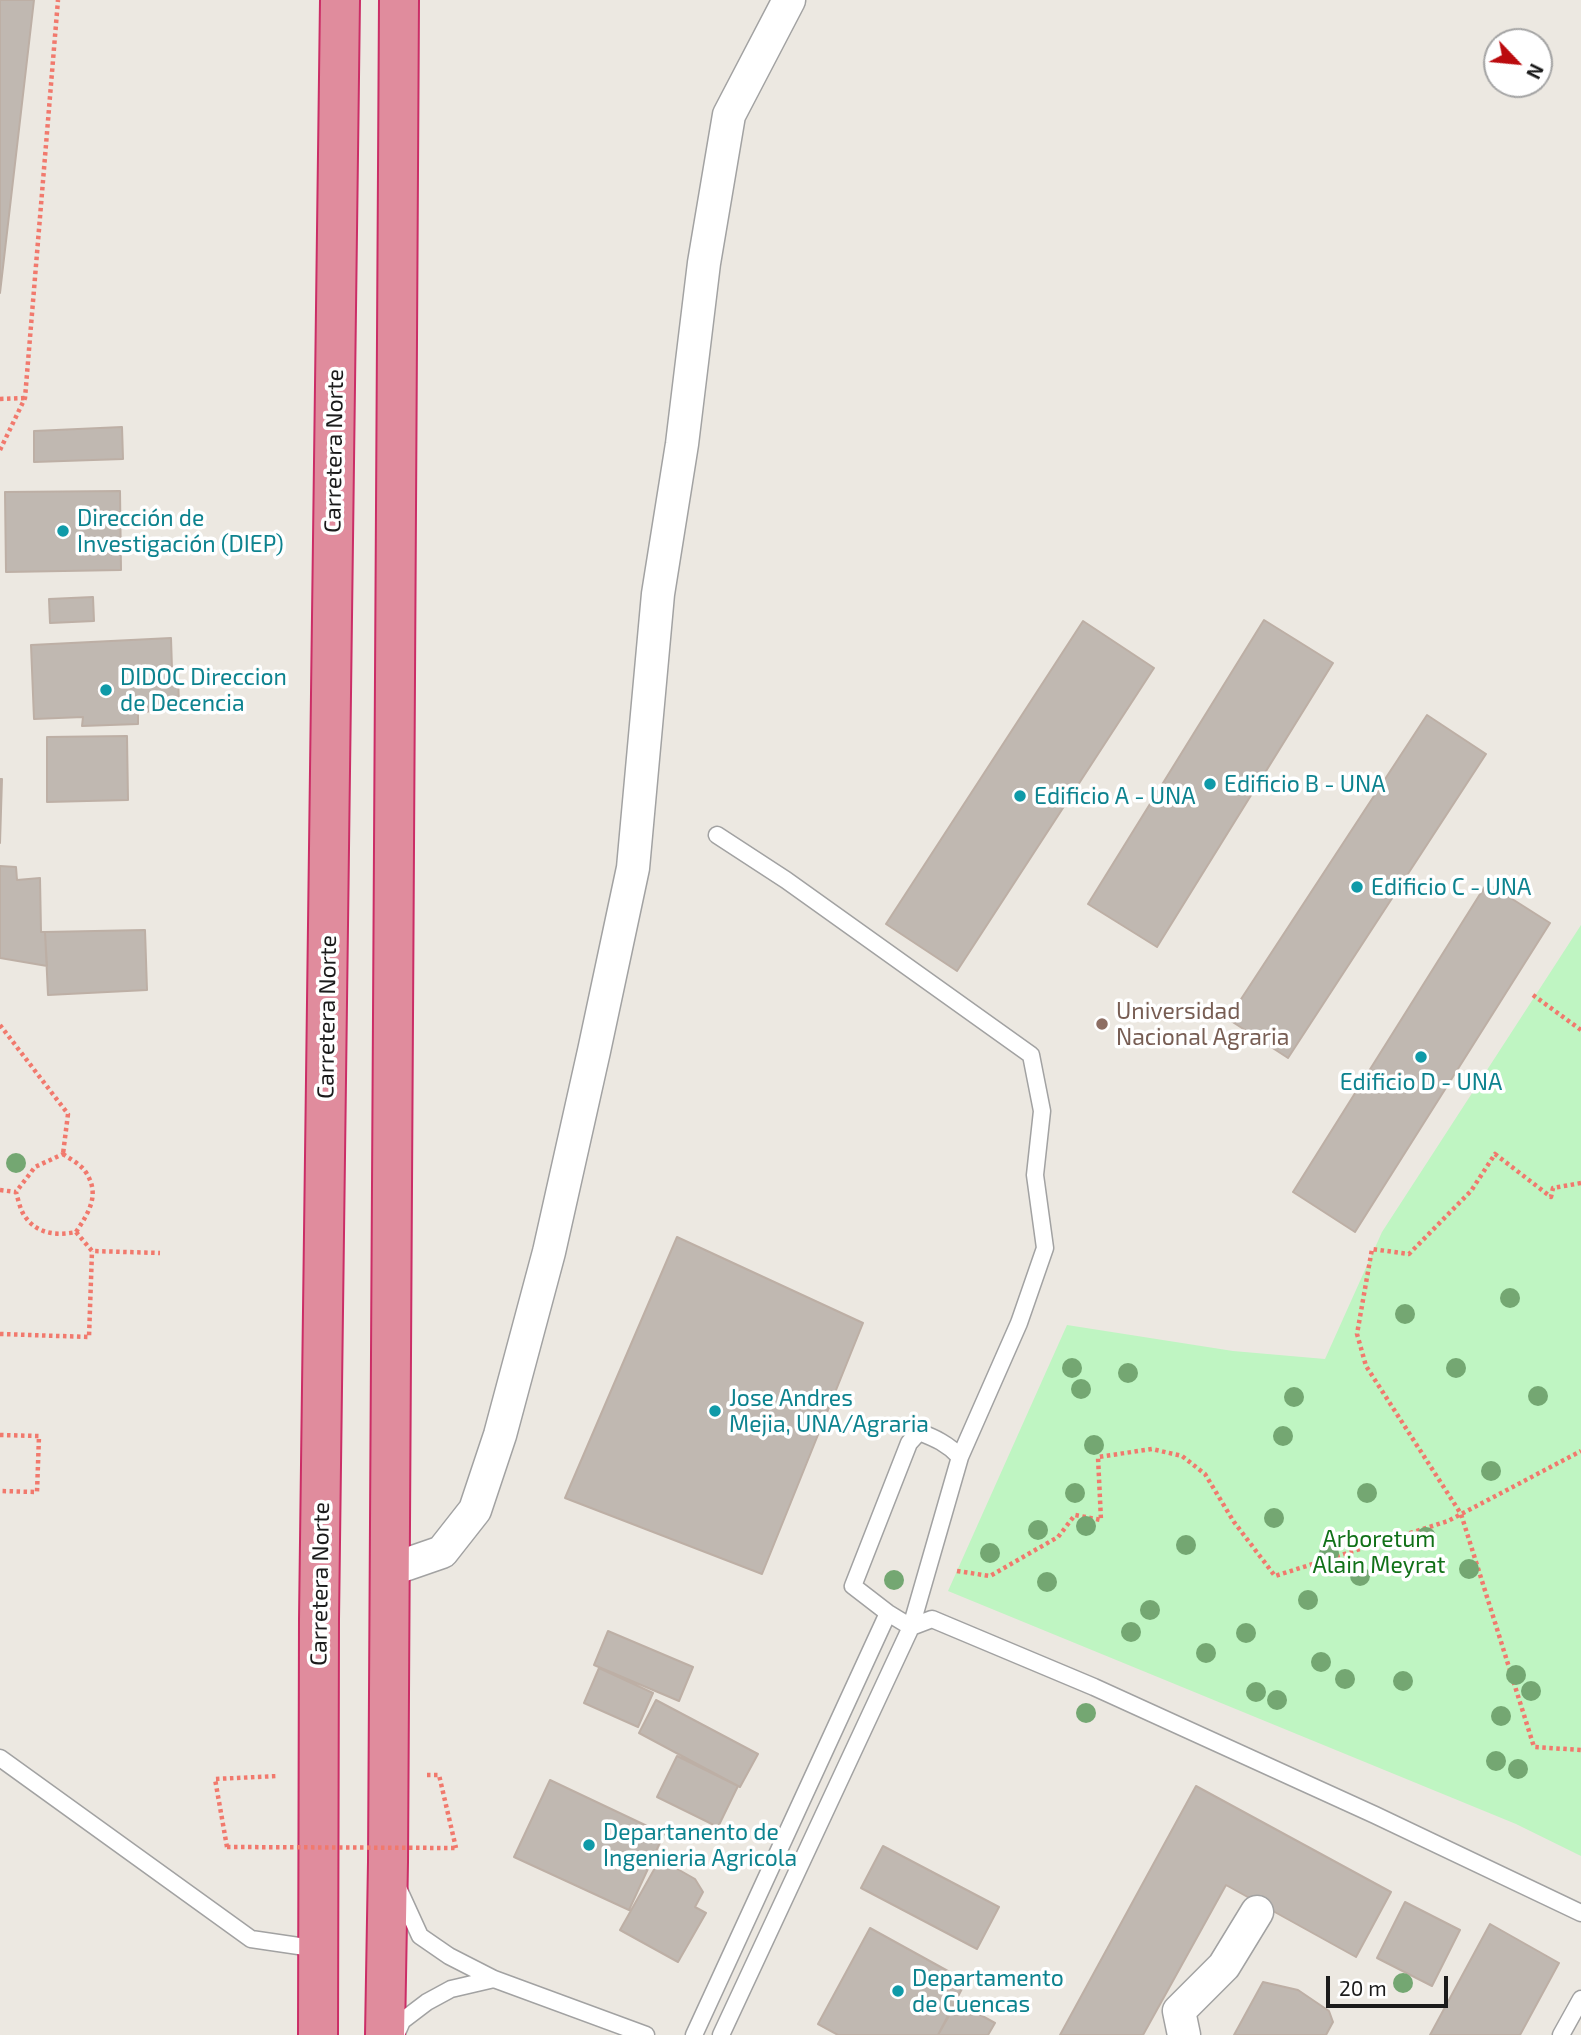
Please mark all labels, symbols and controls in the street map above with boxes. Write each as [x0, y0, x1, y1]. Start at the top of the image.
north arrow [1483, 28, 1553, 98]
text: N [1522, 60, 1549, 83]
street label: Carretera Norte [319, 369, 349, 533]
place label: Dirección de Investigación (DIEP) [77, 504, 284, 558]
marker: Dirección de Investigación (DIEP) [55, 523, 71, 539]
place label: DIDOC Direccion de Decencia [120, 663, 287, 717]
marker: DIDOC Direccion de Decencia [98, 682, 114, 698]
place label: Edificio B - UNA [1224, 770, 1386, 798]
marker: Edificio B - UNA [1202, 776, 1218, 792]
place label: Edificio A - UNA [1034, 782, 1196, 810]
marker: Edificio A - UNA [1012, 788, 1028, 804]
place label: Edificio C - UNA [1371, 873, 1531, 901]
marker: Edificio C - UNA [1349, 879, 1365, 895]
street label: Carretera Norte [312, 935, 342, 1099]
place label: Universidad Nacional Agraria [1116, 997, 1289, 1051]
marker: Universidad Nacional Agraria [1094, 1016, 1110, 1032]
marker: Edificio D - UNA [1413, 1049, 1429, 1065]
place label: Edificio D - UNA [1340, 1068, 1502, 1096]
place label: Jose Andres Mejia, UNA/Agraria [729, 1384, 929, 1438]
marker: Jose Andres Mejia, UNA/Agraria [707, 1403, 723, 1419]
street label: Carretera Norte [305, 1502, 335, 1666]
park label: Arboretum Alain Meyrat [1312, 1525, 1446, 1579]
place label: Departanento de Ingenieria Agricola [603, 1818, 797, 1872]
marker: Departanento de Ingenieria Agricola [581, 1837, 597, 1853]
scale bar [1329, 1962, 1452, 2006]
place label: Departamento de Cuencas [912, 1964, 1064, 2018]
text: 20 m [1339, 1975, 1387, 2000]
marker: Departamento de Cuencas [890, 1983, 906, 1999]

